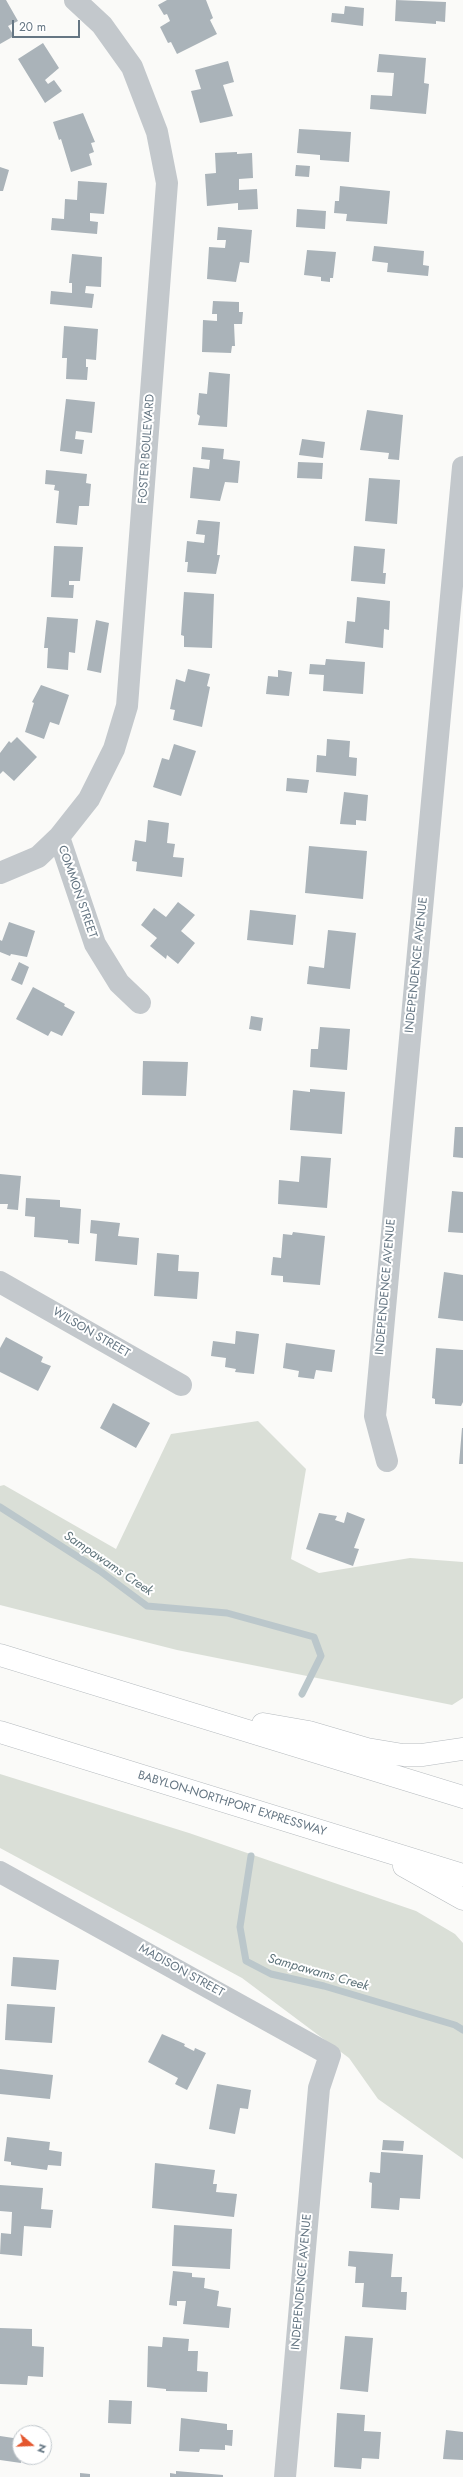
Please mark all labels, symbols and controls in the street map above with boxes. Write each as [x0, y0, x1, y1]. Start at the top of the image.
scale bar [14, 12, 82, 38]
text: 20 m [19, 18, 46, 36]
street label: FOSTER BOULEVARD [136, 394, 158, 504]
street label: COMMON STREET [54, 844, 100, 940]
street label: INDEPENDENCE AVENUE [403, 896, 431, 1034]
street label: INDEPENDENCE AVENUE [373, 1218, 399, 1356]
street label: WILSON STREET [50, 1305, 132, 1361]
water label: Sampawams Creek [60, 1528, 156, 1600]
street label: BABYLON-NORTHPORT EXPRESSWAY [136, 1768, 328, 1840]
street label: MADISON STREET [136, 1942, 226, 2000]
water label: Sampawams Creek [266, 1951, 370, 1995]
street label: INDEPENDENCE AVENUE [289, 2213, 315, 2351]
north arrow [12, 2425, 52, 2465]
text: N [33, 2442, 51, 2455]

